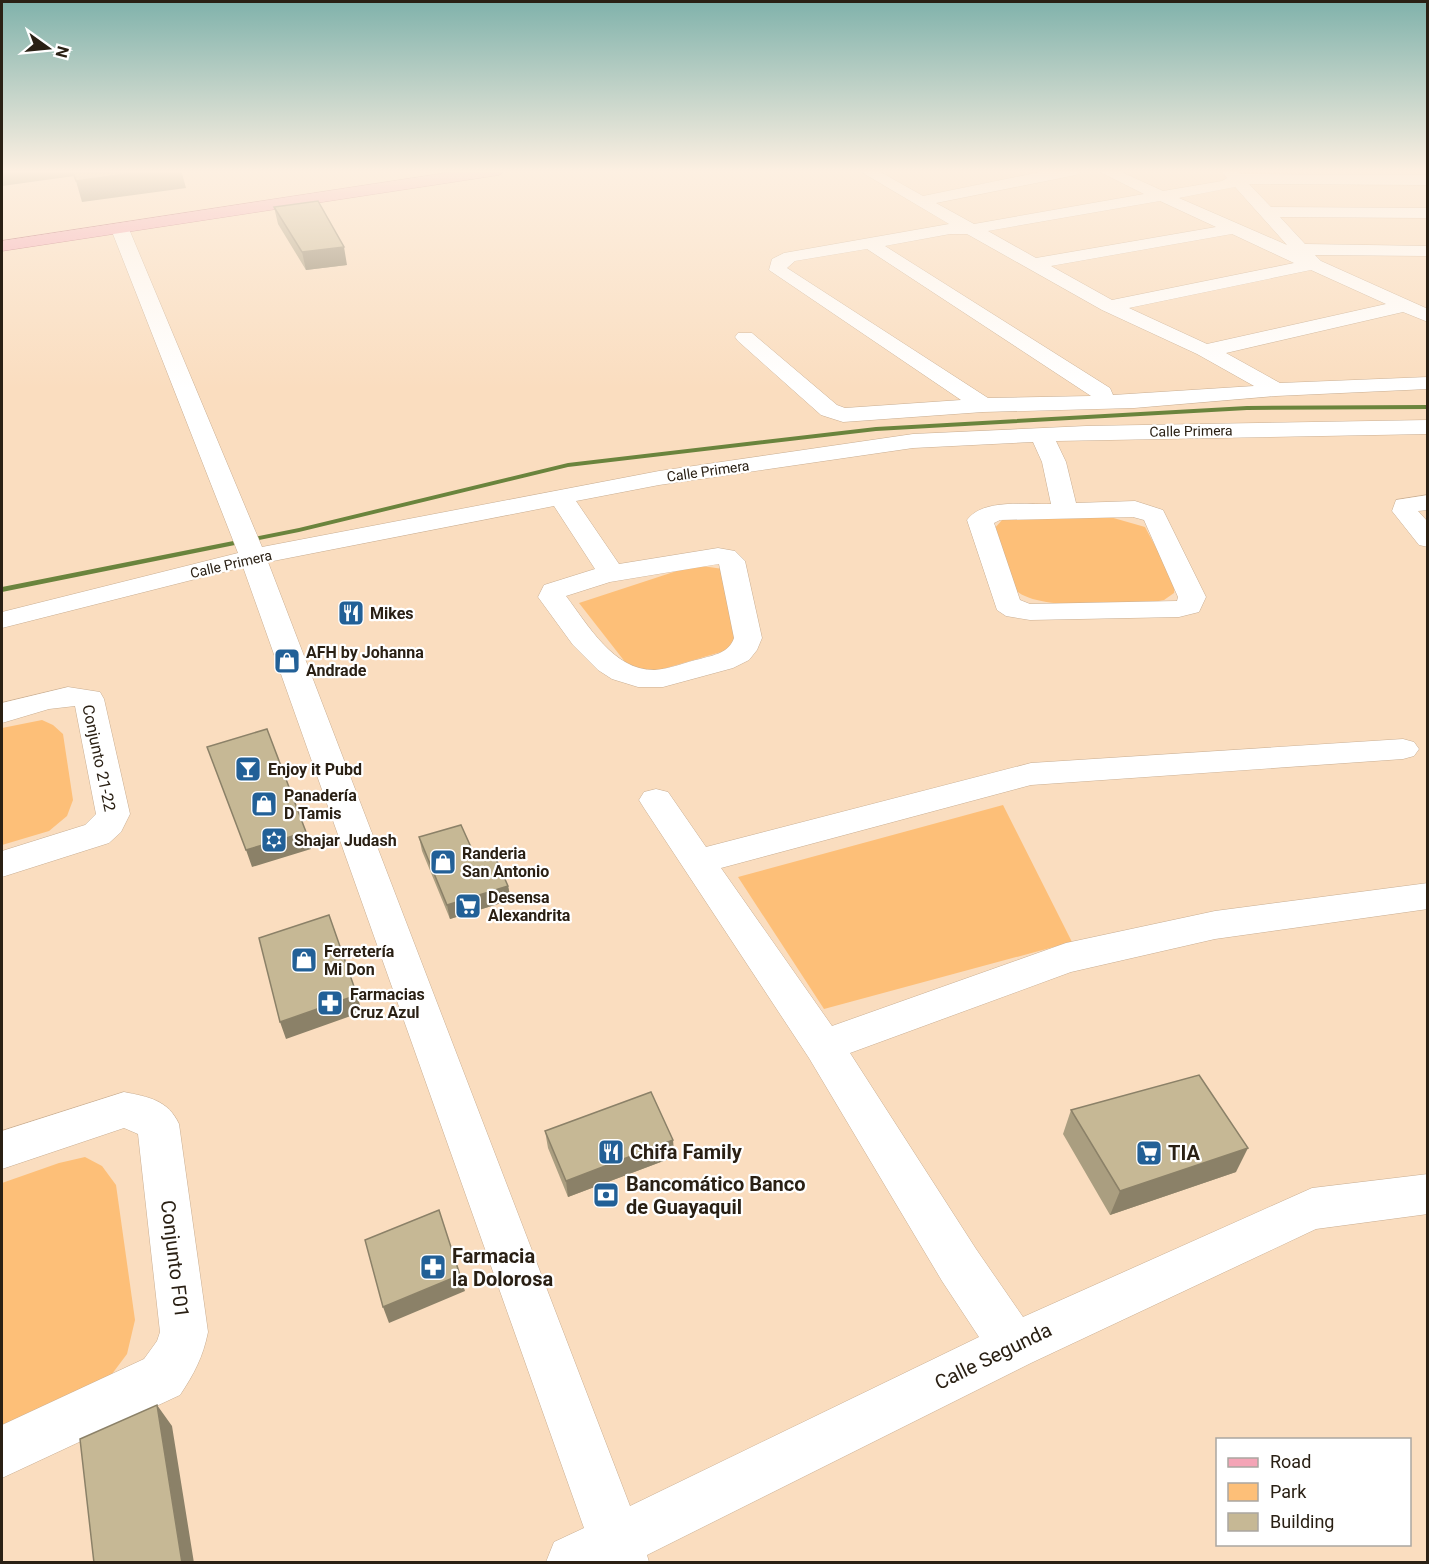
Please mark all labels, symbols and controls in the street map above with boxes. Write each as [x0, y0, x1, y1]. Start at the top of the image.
north arrow [18, 18, 78, 78]
text: N [51, 44, 73, 60]
street label: Calle Primera [1149, 422, 1233, 440]
street label: Calle Primera [666, 457, 750, 485]
street label: Calle Primera [189, 547, 273, 581]
restaurant icon: Mikes [336, 598, 366, 628]
place label: Mikes [370, 604, 414, 623]
place label: AFH by Johanna Andrade [306, 643, 424, 680]
shop icon: AFH by Johanna Andrade [272, 646, 302, 676]
street label: Conjunto 21-22 [78, 703, 120, 813]
bar icon: Enjoy it Pubd [233, 754, 263, 784]
place label: Enjoy it Pubd [268, 760, 362, 779]
place label: Panadería D Tamis [284, 786, 357, 823]
shop icon: Panadería D Tamis [249, 789, 279, 819]
synagogue icon: Shajar Judash [259, 825, 289, 855]
place label: Shajar Judash [294, 831, 397, 850]
place label: Randeria San Antonio [462, 844, 549, 881]
shop icon: Randeria San Antonio [428, 847, 458, 877]
place label: Desensa Alexandrita [488, 888, 571, 925]
supermarket icon: Desensa Alexandrita [453, 891, 483, 921]
place label: Ferretería Mi Don [324, 942, 395, 979]
shop icon: Ferretería Mi Don [289, 945, 319, 975]
place label: Farmacias Cruz Azul [350, 985, 425, 1022]
pharmacy icon: Farmacias Cruz Azul [315, 988, 345, 1018]
restaurant icon: Chifa Family [596, 1137, 626, 1167]
supermarket icon: TIA [1134, 1138, 1164, 1168]
place label: Chifa Family [630, 1140, 743, 1164]
place label: TIA [1168, 1141, 1200, 1165]
place label: Bancomático Banco de Guayaquil [626, 1172, 806, 1219]
bank icon: Bancomático Banco de Guayaquil [591, 1180, 621, 1210]
street label: Conjunto F01 [156, 1199, 194, 1319]
place label: Farmacia la Dolorosa [452, 1244, 553, 1291]
pharmacy icon: Farmacia la Dolorosa [418, 1252, 448, 1282]
street label: Calle Segunda [931, 1317, 1055, 1395]
legend [1216, 1438, 1411, 1546]
text: Road [1270, 1451, 1311, 1472]
text: Park [1270, 1481, 1307, 1502]
text: Building [1270, 1511, 1334, 1532]

